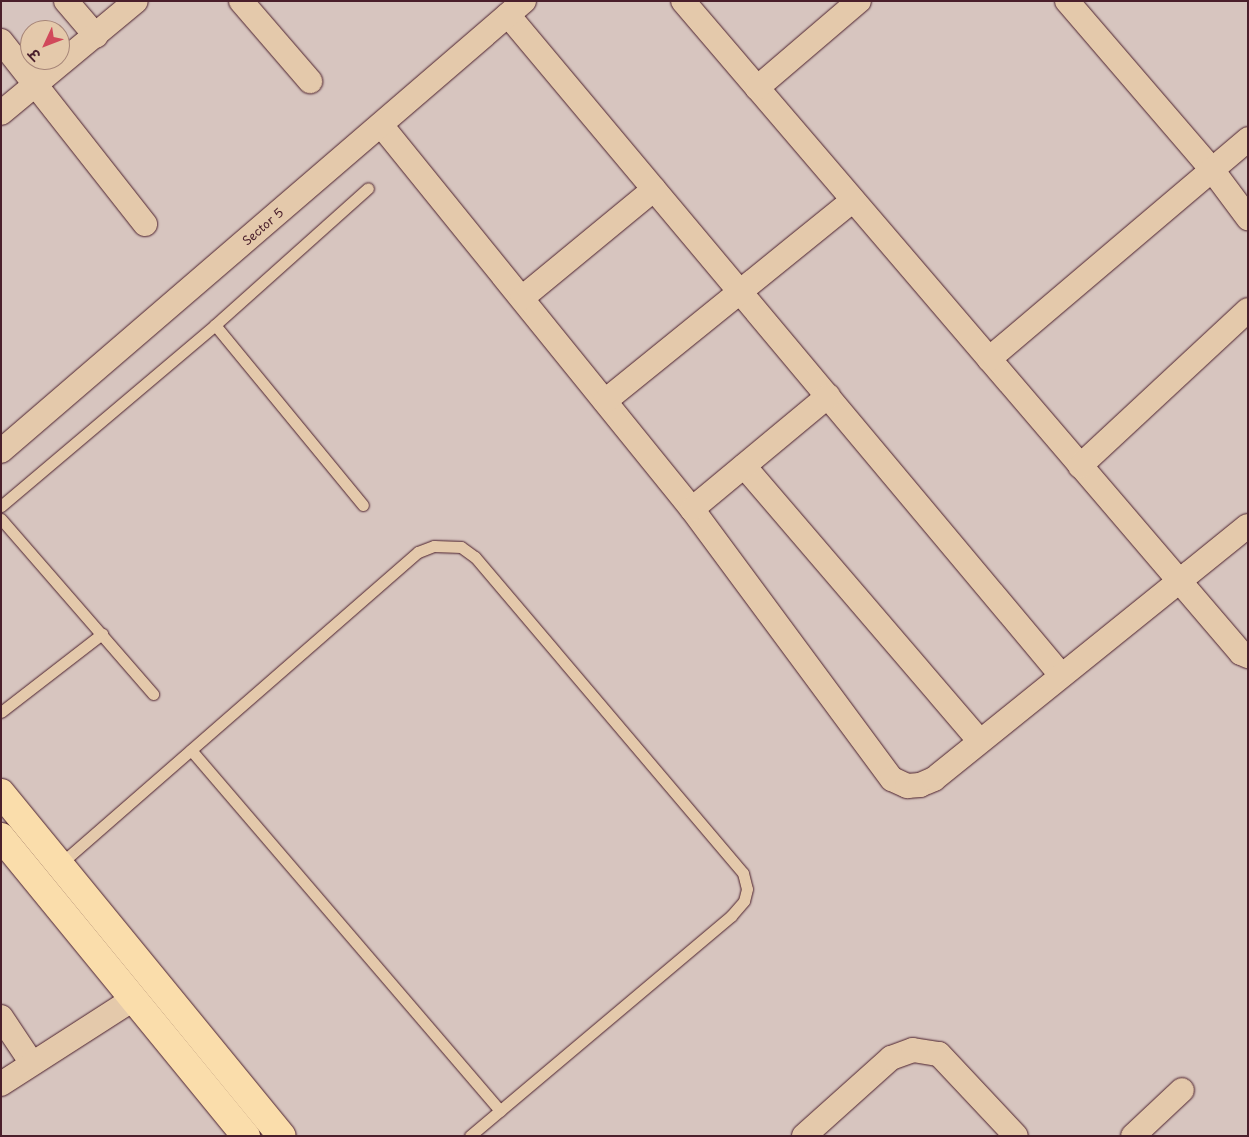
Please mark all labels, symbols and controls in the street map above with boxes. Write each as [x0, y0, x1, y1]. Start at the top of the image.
north arrow [20, 20, 70, 70]
text: उ [24, 44, 45, 65]
street label: Sector 5 [240, 205, 286, 249]

